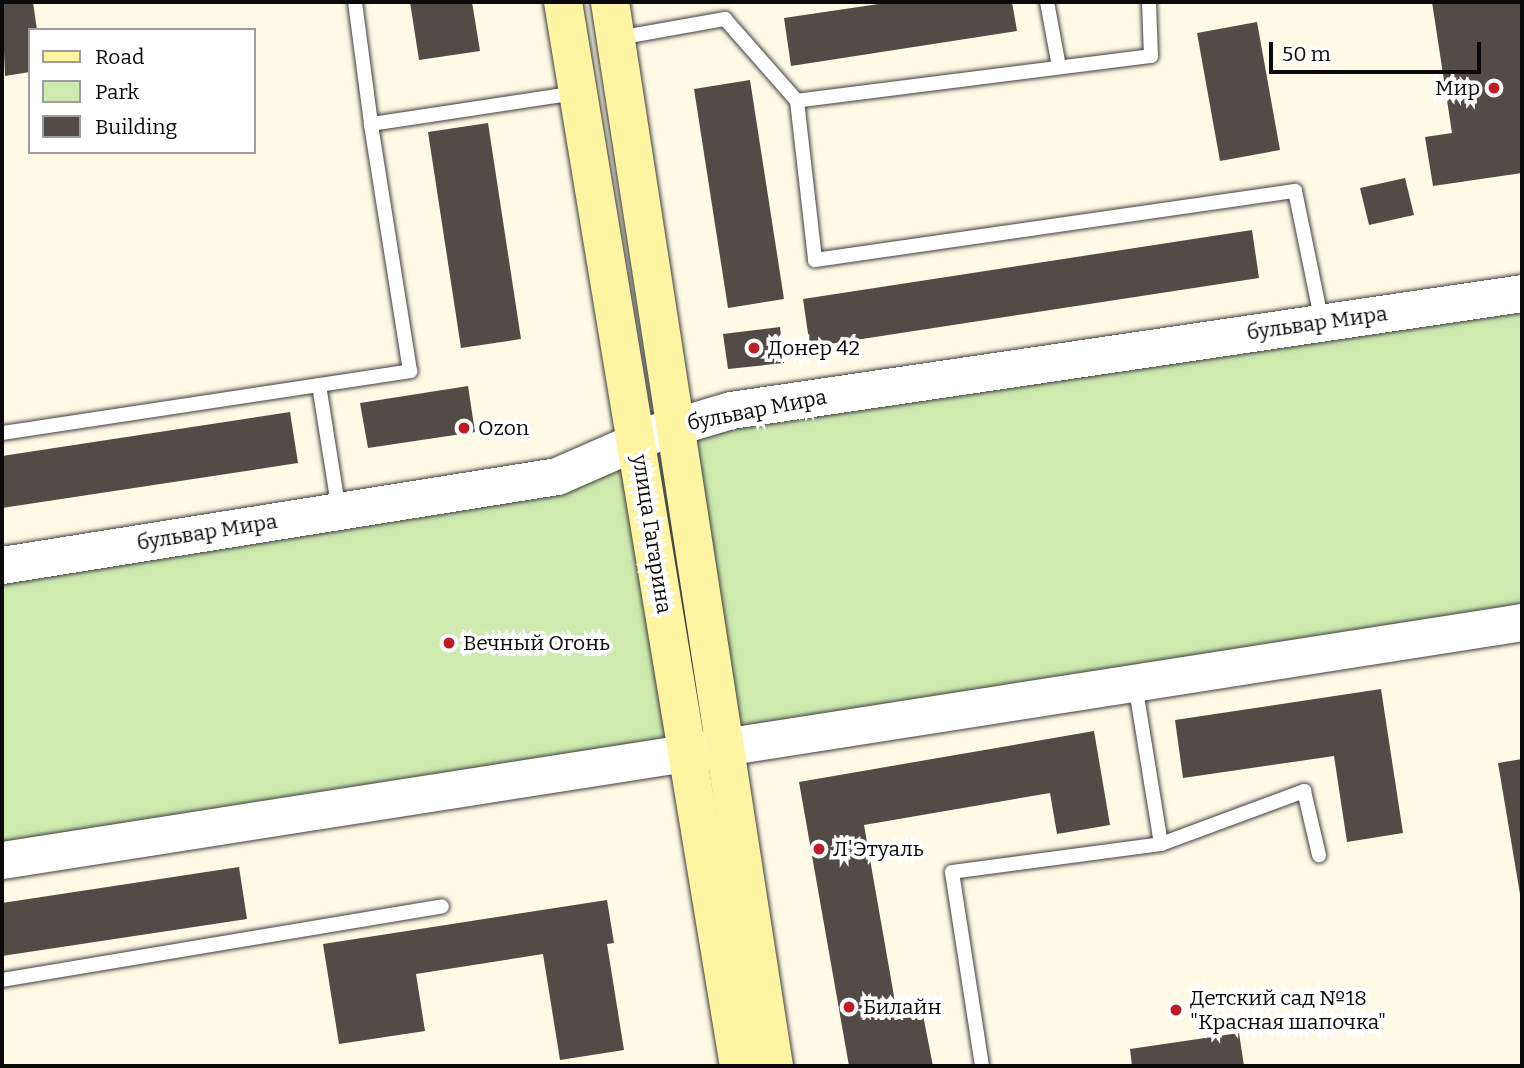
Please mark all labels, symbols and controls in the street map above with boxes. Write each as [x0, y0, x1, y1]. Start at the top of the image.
legend [28, 28, 256, 154]
scale bar [1272, 28, 1484, 72]
text: 50 m [1282, 41, 1331, 67]
text: Road [95, 44, 144, 70]
place label: Мир [1435, 75, 1480, 101]
text: Park [95, 79, 139, 105]
marker: Мир [1486, 80, 1502, 96]
text: Building [95, 114, 177, 140]
street label: бульвар Мира [1245, 301, 1389, 345]
place label: Донер 42 [768, 335, 860, 361]
marker: Донер 42 [746, 340, 762, 356]
street label: бульвар Мира [685, 384, 829, 436]
place label: Ozon [478, 415, 529, 441]
marker: Ozon [456, 420, 472, 436]
street label: улица Гагарина [627, 453, 677, 615]
street label: бульвар Мира [135, 508, 279, 556]
place label: Вечный Огонь [463, 630, 610, 656]
marker: Вечный Огонь [441, 635, 457, 651]
place label: Л'Этуаль [833, 836, 924, 862]
marker: Л'Этуаль [811, 841, 827, 857]
place label: Детский сад №18 "Красная шапочка" [1190, 985, 1386, 1035]
place label: Билайн [863, 994, 941, 1020]
marker: Билайн [841, 999, 857, 1015]
marker: Детский сад №18 "Красная шапочка" [1168, 1002, 1184, 1018]

